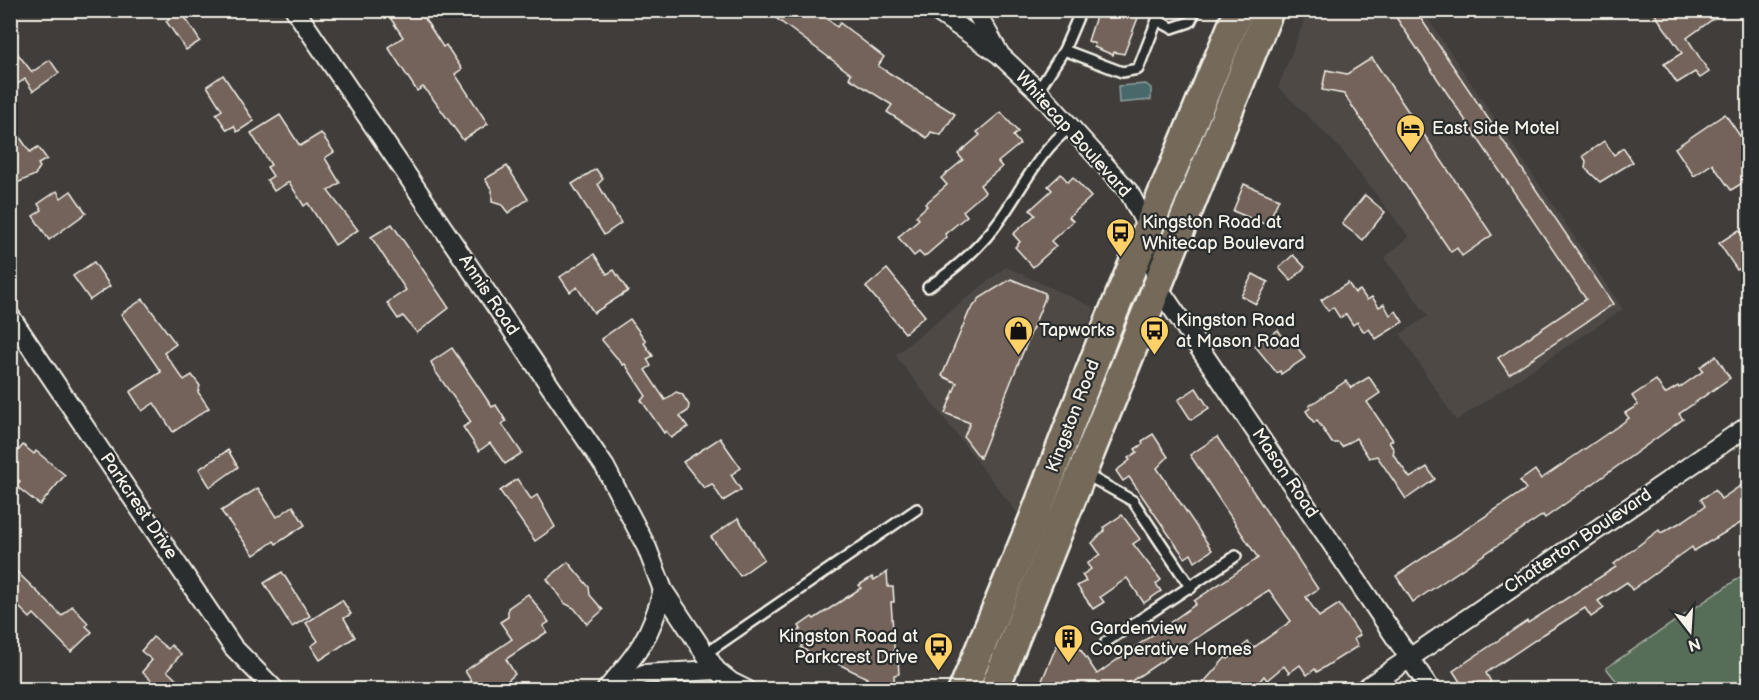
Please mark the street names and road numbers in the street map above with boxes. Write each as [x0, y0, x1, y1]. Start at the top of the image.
street label: Whitecap Boulevard [1011, 67, 1135, 201]
street label: Annis Road [454, 251, 524, 339]
street label: Kingston Road [1042, 357, 1104, 475]
street label: Mason Road [1247, 424, 1323, 522]
street label: Parkcrest Drive [96, 449, 182, 563]
street label: Chatterton Boulevard [1500, 484, 1656, 598]

